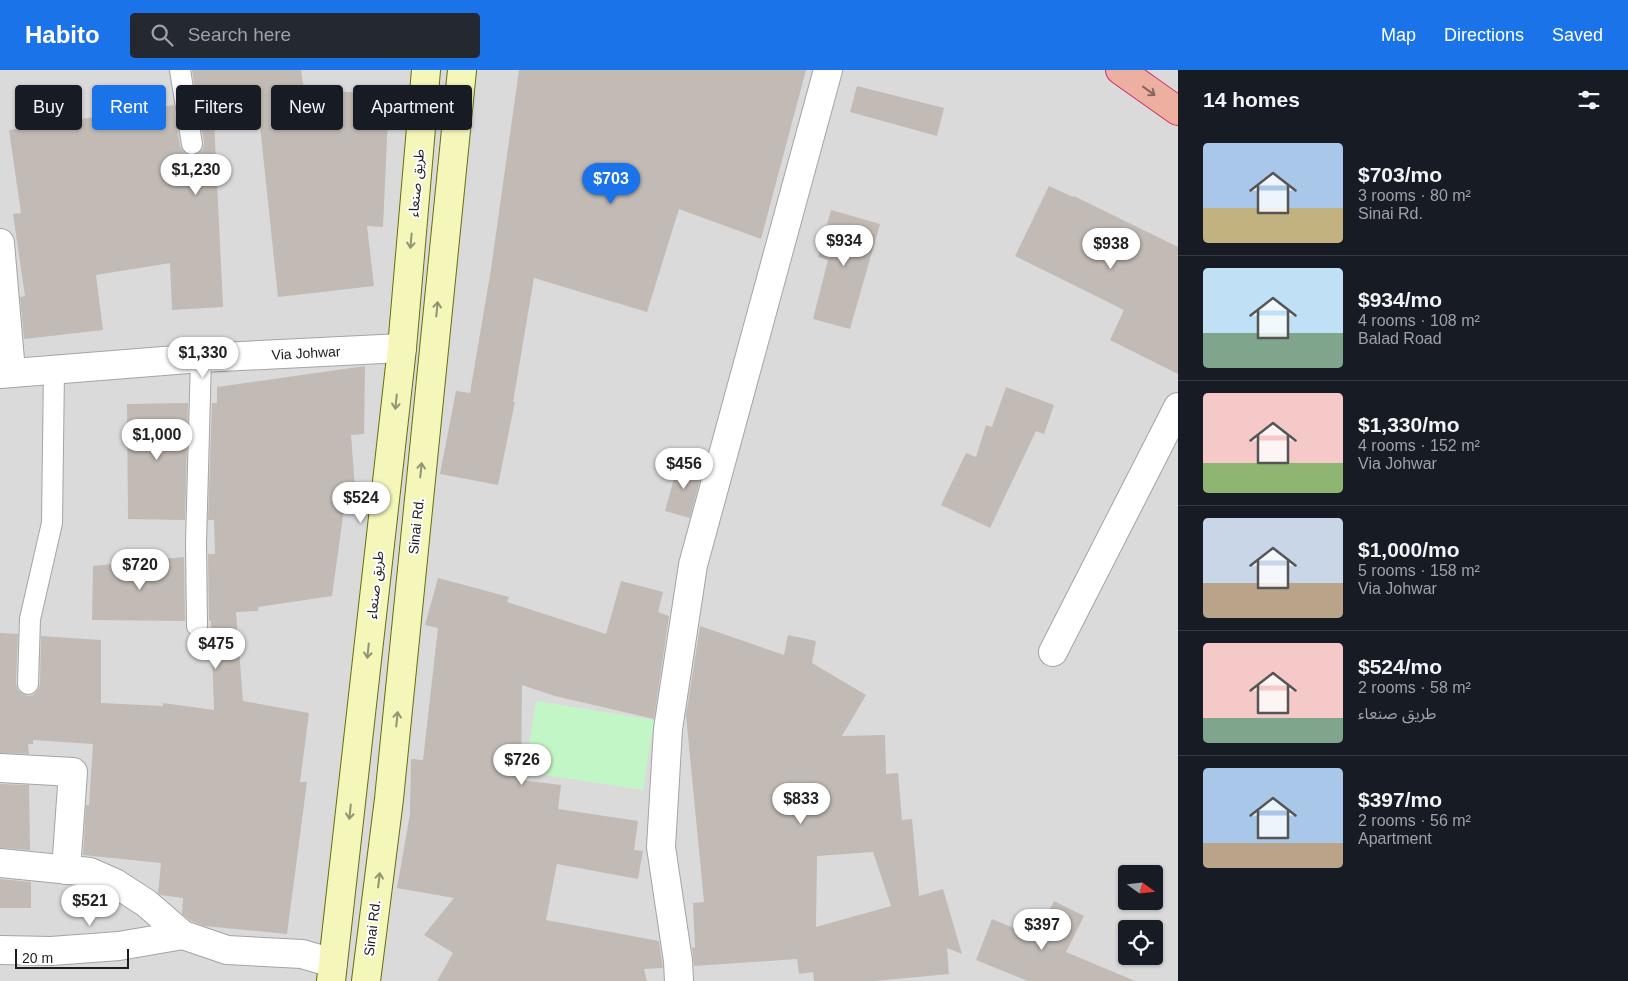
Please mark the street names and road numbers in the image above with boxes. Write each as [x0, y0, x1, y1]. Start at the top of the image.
street label: طريق صنعاء [405, 148, 429, 218]
street label: Via Johwar [271, 343, 341, 363]
street label: Sinai Rd. [405, 497, 427, 555]
street label: طريق صنعاء [363, 550, 389, 620]
street label: Sinai Rd. [361, 899, 383, 957]

